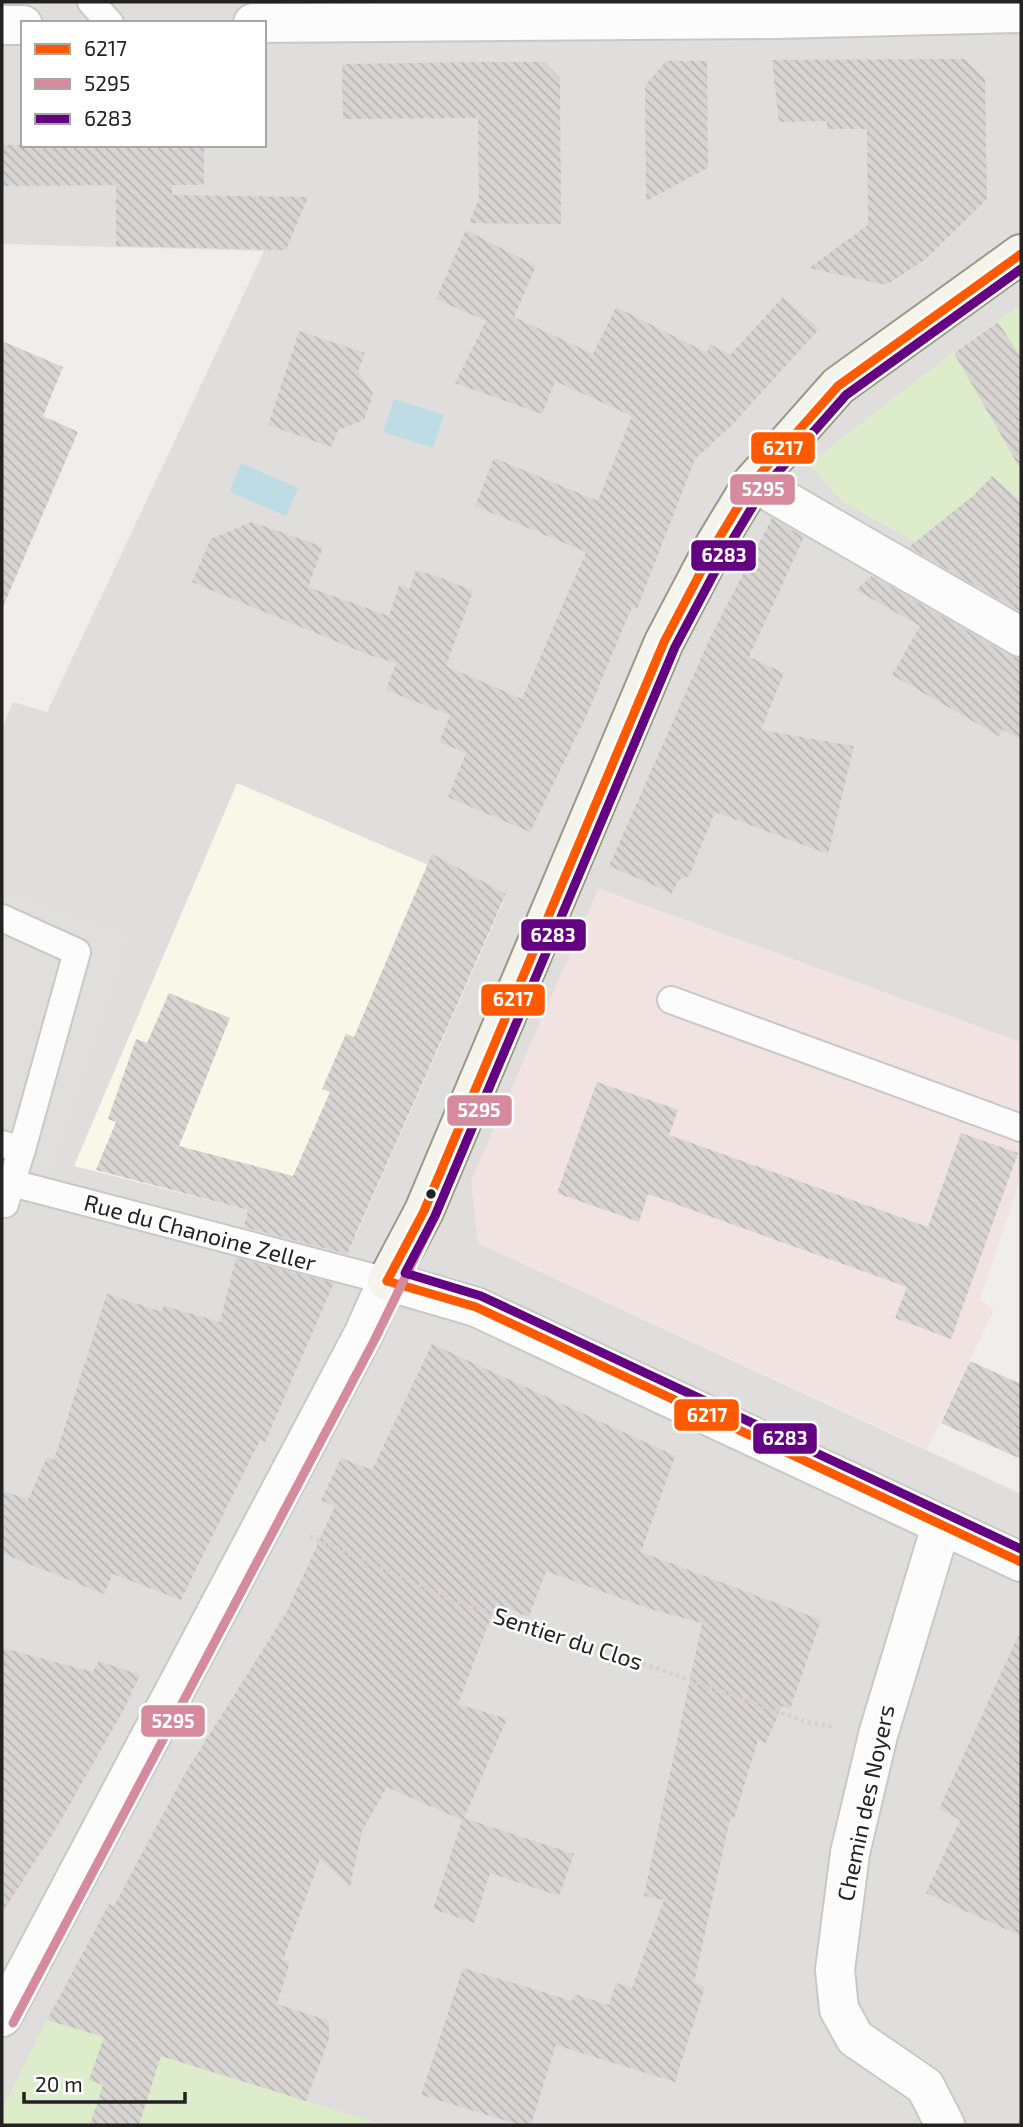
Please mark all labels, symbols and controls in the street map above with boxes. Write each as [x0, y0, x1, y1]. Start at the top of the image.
legend [21, 21, 266, 147]
text: 6217 [84, 35, 127, 60]
text: 5295 [84, 70, 130, 95]
text: 6283 [84, 105, 132, 130]
line badge: 6217 [750, 431, 816, 465]
text: 6217 [763, 436, 803, 459]
line badge: 5295 [729, 473, 796, 506]
text: 5295 [741, 477, 785, 500]
line badge: 6283 [690, 539, 757, 572]
text: 6283 [702, 543, 746, 566]
line badge: 6283 [520, 918, 587, 952]
text: 6283 [531, 923, 575, 946]
line badge: 6217 [480, 983, 546, 1017]
text: 6217 [493, 987, 533, 1010]
line badge: 5295 [446, 1094, 513, 1127]
text: 5295 [457, 1098, 501, 1121]
unlabelled marker [424, 1187, 438, 1201]
street label: Rue du Chanoine Zeller [81, 1188, 319, 1276]
line badge: 6217 [673, 1398, 740, 1432]
text: 6217 [687, 1403, 727, 1426]
line badge: 6283 [752, 1422, 818, 1455]
text: 6283 [763, 1426, 807, 1449]
street label: Sentier du Clos [490, 1601, 647, 1675]
street label: Chemin des Noyers [831, 1702, 900, 1903]
line badge: 5295 [140, 1704, 206, 1738]
text: 5295 [151, 1709, 195, 1732]
scale bar [24, 2060, 186, 2104]
text: 20 m [35, 2071, 83, 2096]

